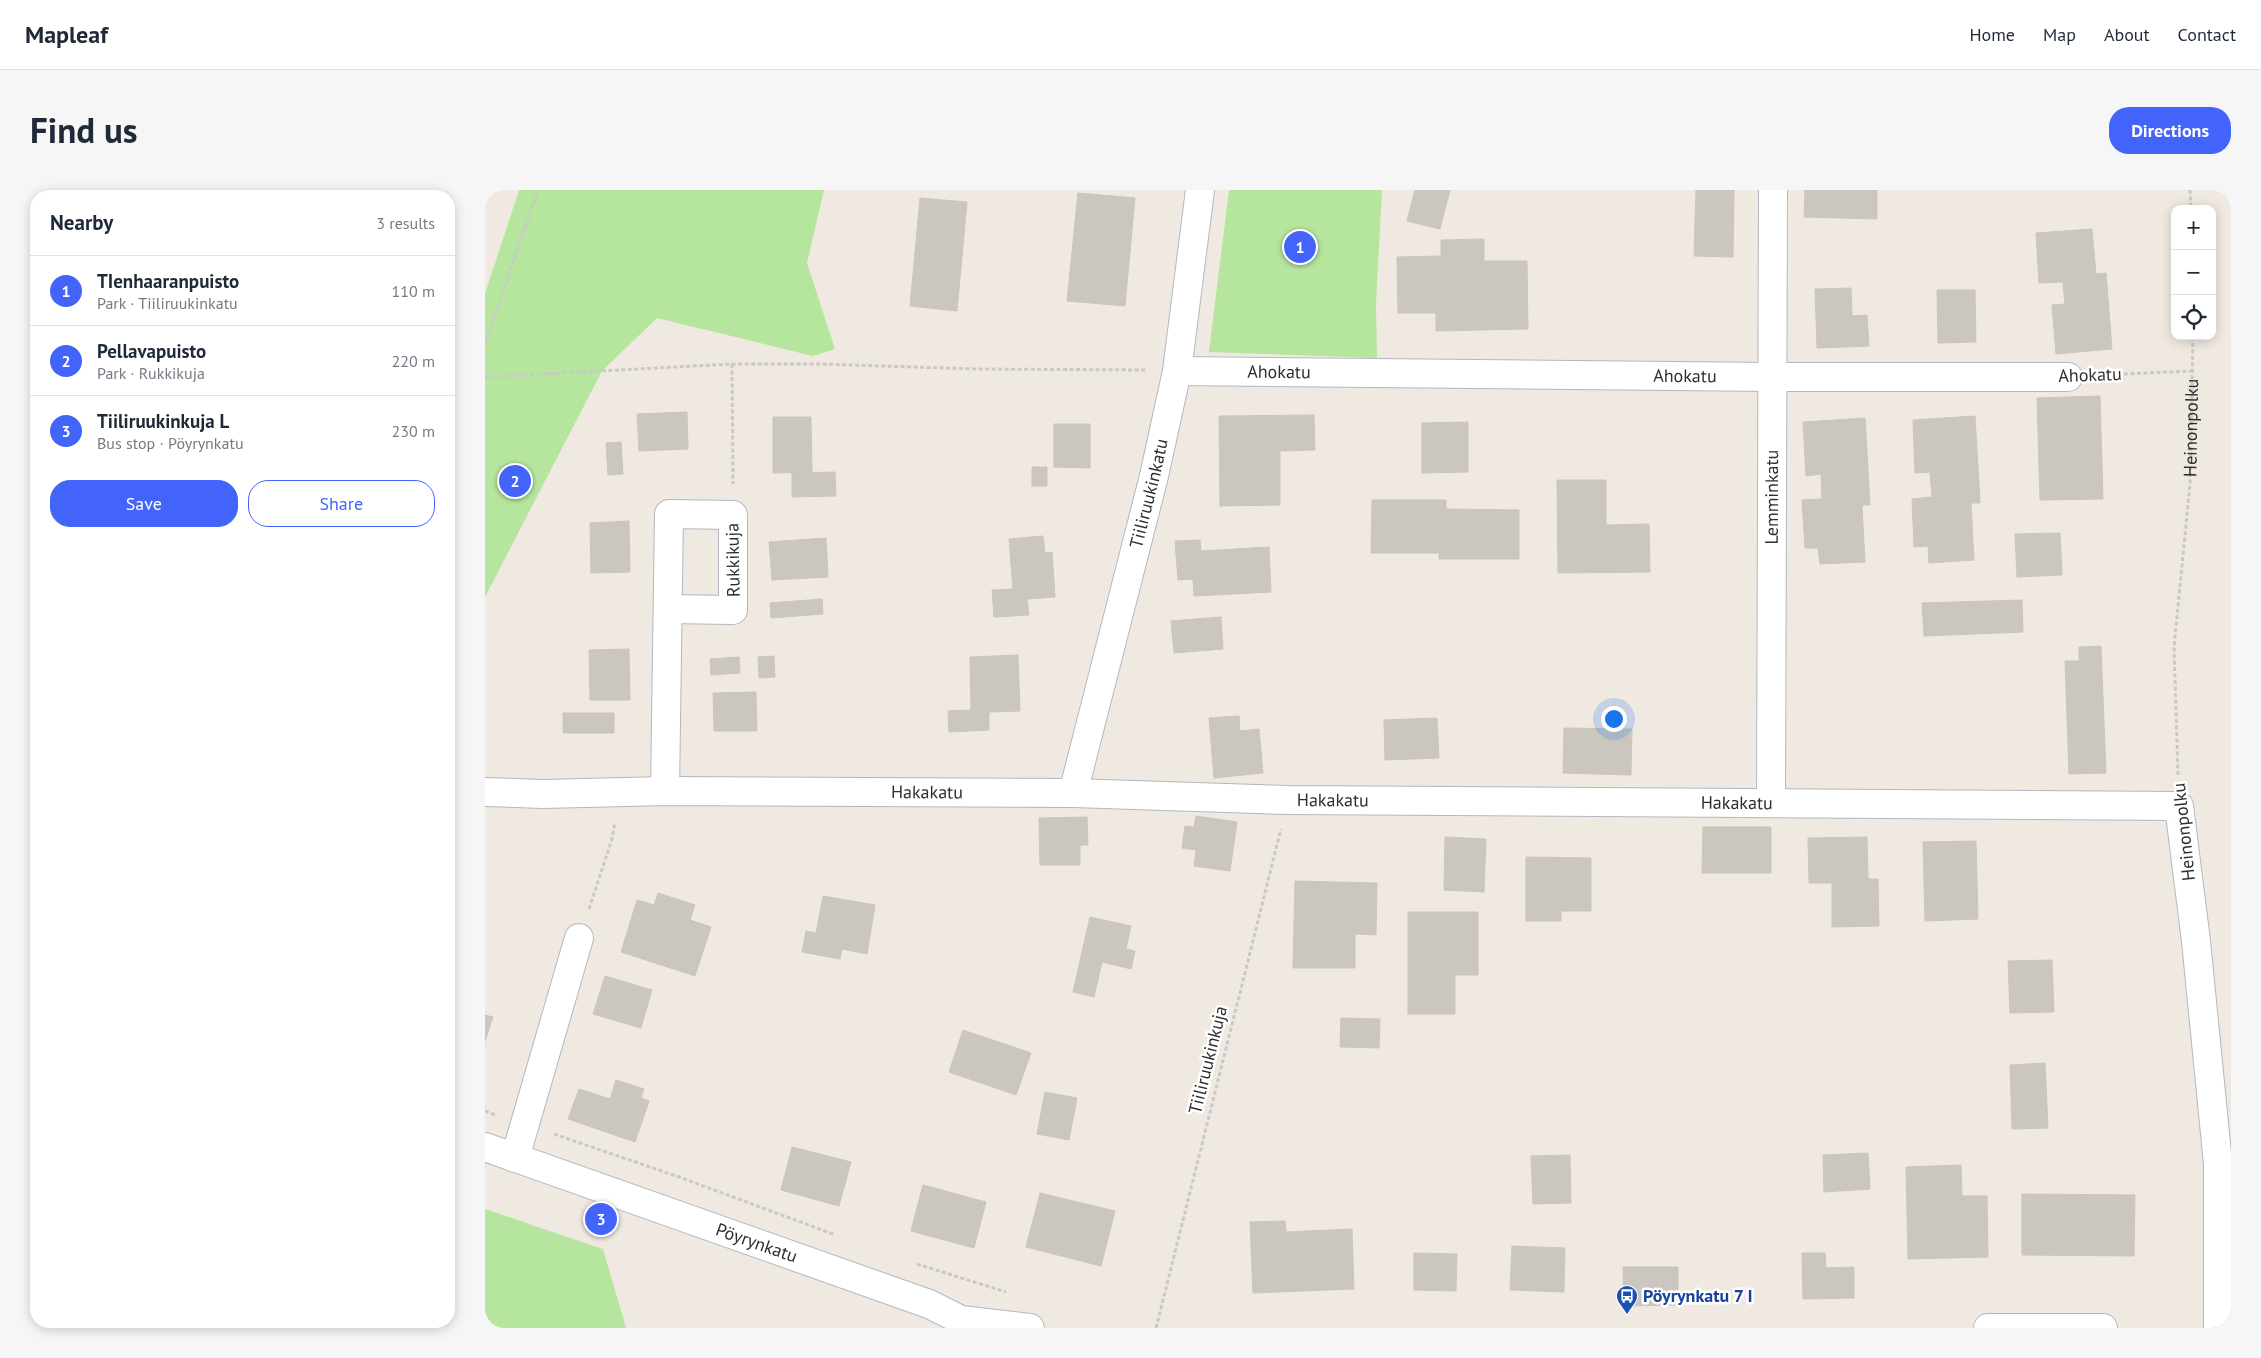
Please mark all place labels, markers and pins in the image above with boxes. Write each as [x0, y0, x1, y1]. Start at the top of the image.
pin: 1 [1284, 228, 1316, 266]
pin: 2 [499, 462, 531, 500]
pin: 3 [585, 1200, 617, 1238]
bus stop icon: Pöyrynkatu 7 I [1615, 1284, 1639, 1315]
place label: Pöyrynkatu 7 I [1643, 1284, 1753, 1307]

